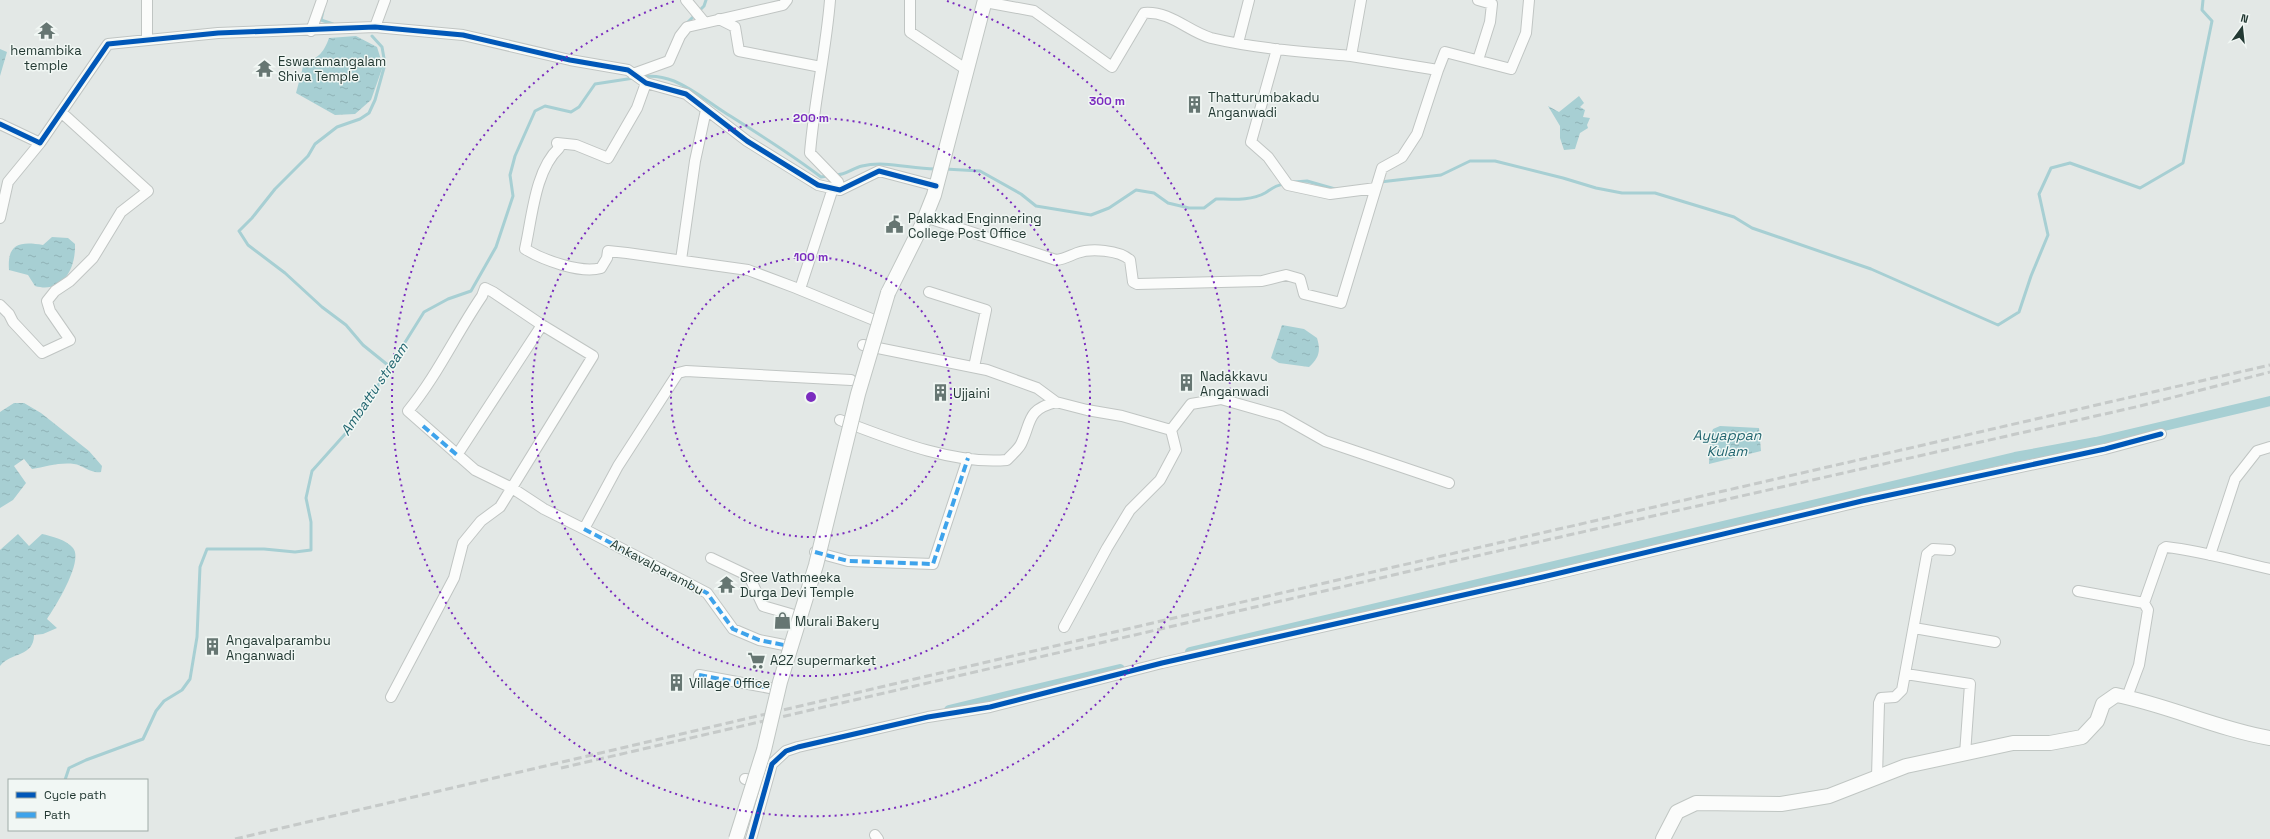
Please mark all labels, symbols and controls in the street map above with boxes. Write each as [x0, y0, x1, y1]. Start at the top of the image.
north arrow [2222, 8, 2262, 48]
text: N [2239, 11, 2250, 26]
temple icon: hemambika temple [36, 21, 56, 41]
place label: hemambika temple [10, 42, 82, 74]
place label: Eswaramangalam Shiva Temple [278, 53, 386, 85]
temple icon: Eswaramangalam Shiva Temple [255, 58, 275, 78]
place label: Thatturumbakadu Anganwadi [1208, 89, 1320, 121]
text: 300 m [1089, 93, 1125, 109]
building icon: Thatturumbakadu Anganwadi [1185, 94, 1205, 114]
text: 200 m [793, 110, 829, 126]
place label: Palakkad Enginnering College Post Office [908, 210, 1042, 242]
public building icon: Palakkad Enginnering College Post Office [885, 215, 905, 235]
text: 100 m [794, 249, 828, 265]
water label: Ambattu stream [336, 338, 412, 439]
place label: Nadakkavu Anganwadi [1200, 368, 1269, 400]
building icon: Nadakkavu Anganwadi [1177, 373, 1197, 393]
building icon: Ujjaini [930, 383, 950, 403]
place label: Ujjaini [953, 385, 990, 402]
centre of rings [804, 390, 818, 404]
water label: Ayyappan Kulam [1693, 426, 1762, 460]
street label: Ankavalparambu [607, 535, 707, 599]
place label: Sree Vathmeeka Durga Devi Temple [740, 569, 854, 601]
temple icon: Sree Vathmeeka Durga Devi Temple [717, 574, 737, 594]
shop icon: Murali Bakery [772, 611, 792, 631]
place label: Murali Bakery [795, 613, 879, 630]
place label: Angavalparambu Anganwadi [226, 632, 331, 664]
building icon: Angavalparambu Anganwadi [203, 637, 223, 657]
supermarket icon: A2Z supermarket [747, 650, 767, 670]
place label: A2Z supermarket [770, 652, 876, 669]
building icon: Village Office [666, 673, 686, 693]
place label: Village Office [689, 675, 770, 692]
legend [8, 779, 148, 831]
text: Cycle path [44, 787, 106, 803]
text: Path [44, 807, 70, 823]

